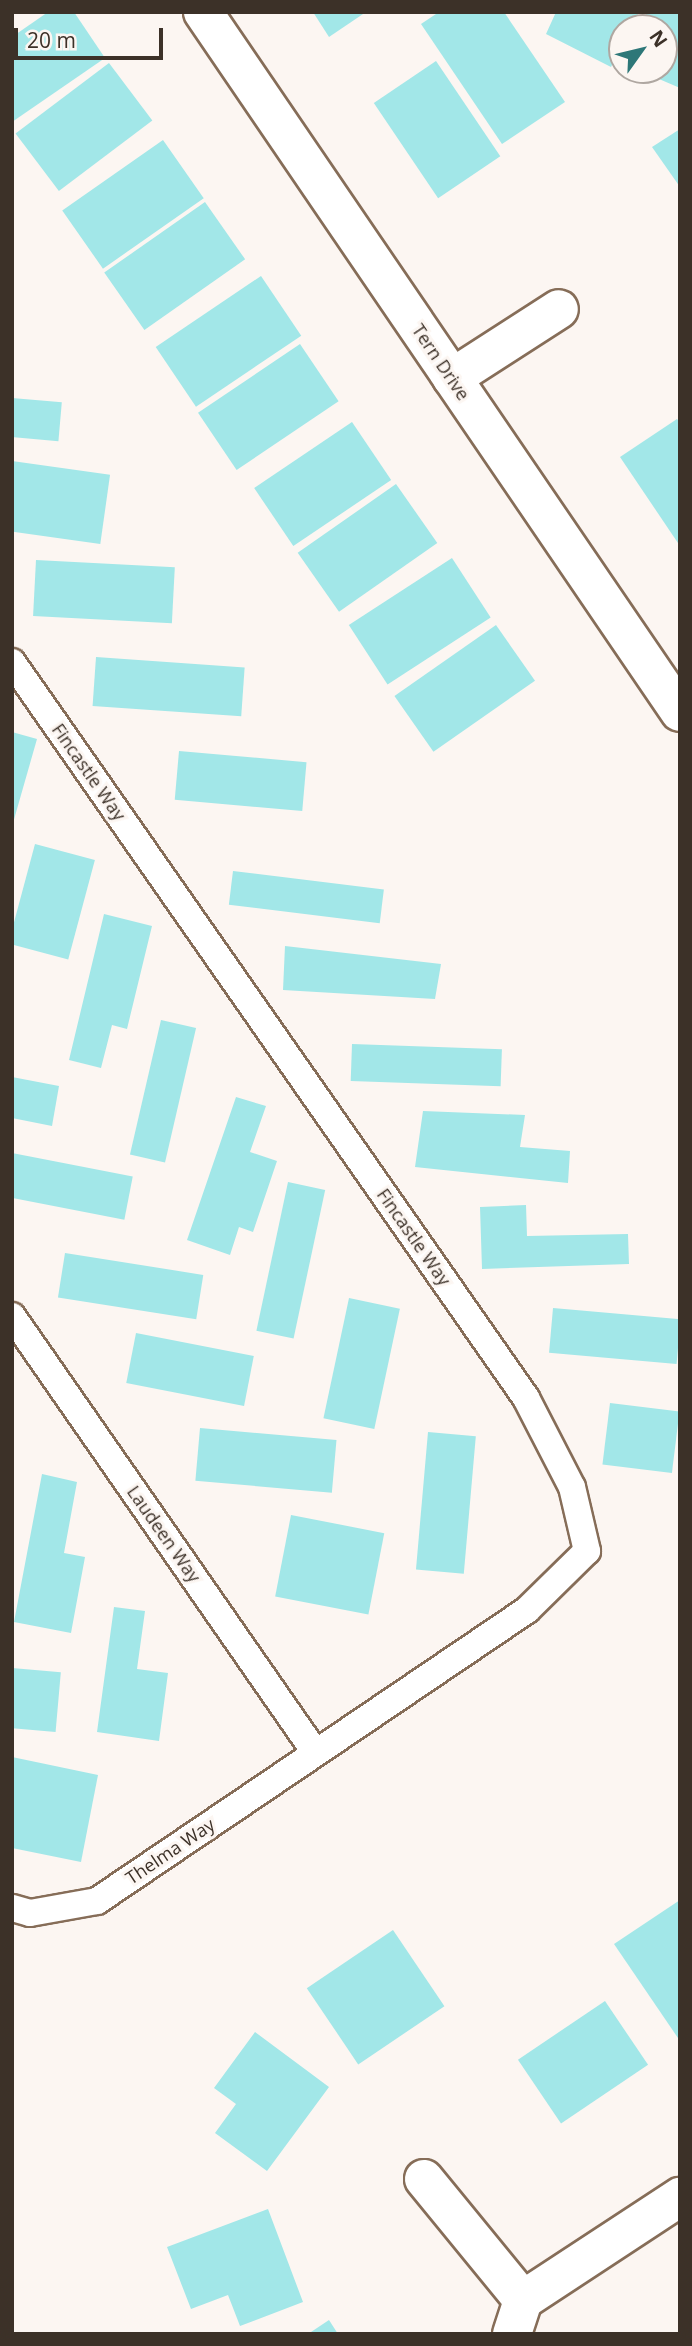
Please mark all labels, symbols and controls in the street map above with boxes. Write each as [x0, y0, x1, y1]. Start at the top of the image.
scale bar [18, 14, 166, 58]
north arrow [608, 14, 678, 84]
text: N [644, 25, 674, 52]
text: 20 m [27, 26, 76, 54]
street label: Tern Drive [408, 320, 474, 404]
street label: Fincastle Way [48, 719, 130, 825]
street label: Fincastle Way [373, 1184, 455, 1290]
street label: Laudeen Way [123, 1482, 205, 1586]
street label: Thelma Way [121, 1813, 219, 1889]

